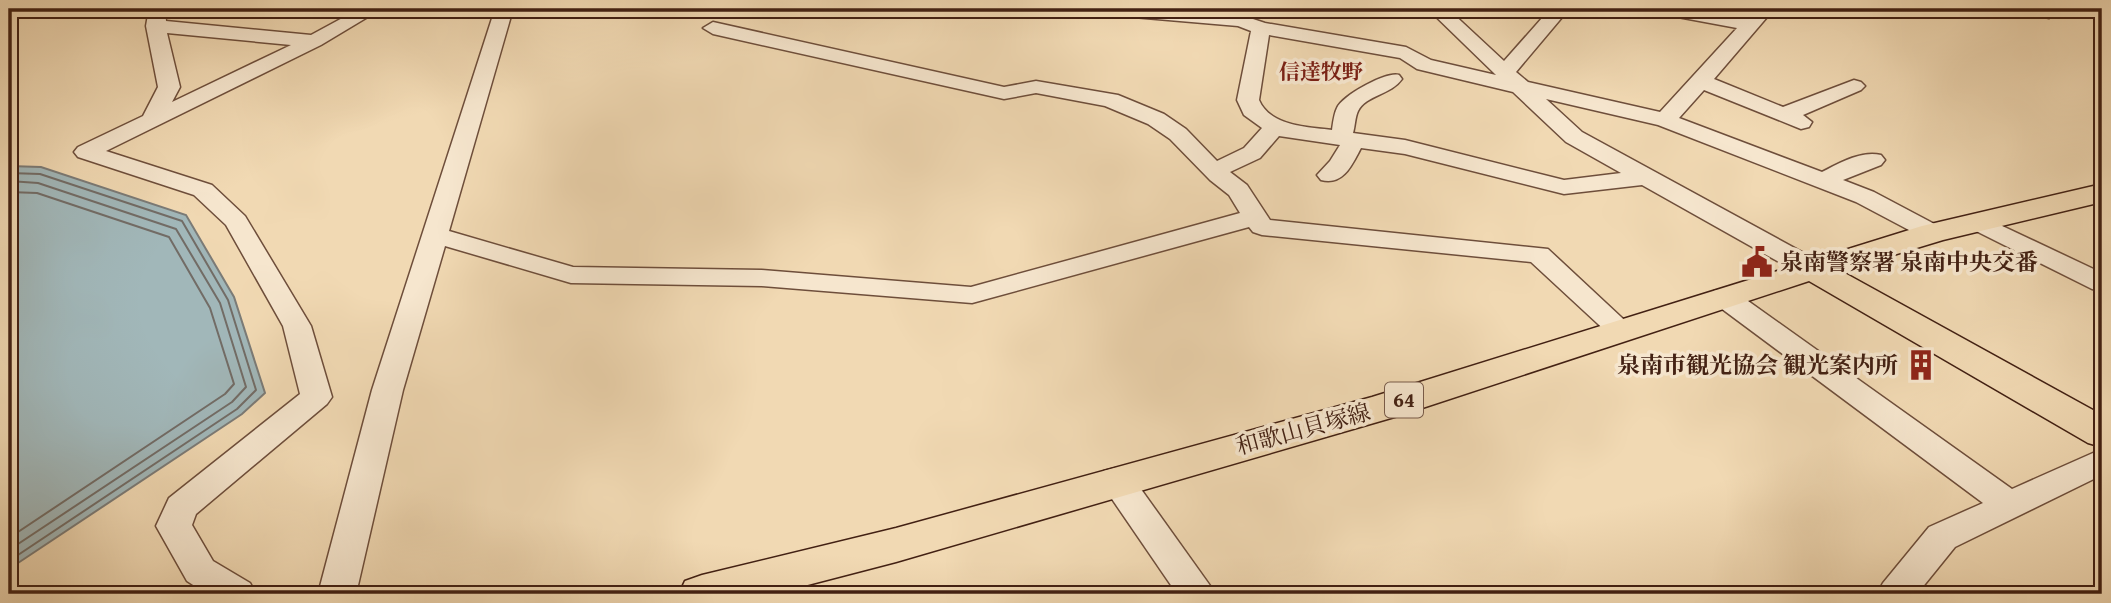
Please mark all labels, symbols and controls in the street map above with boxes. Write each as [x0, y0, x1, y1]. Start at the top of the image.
district label: 信達牧野 [1279, 56, 1363, 87]
public building icon: 泉南警察署 泉南中央交番 [1740, 245, 1774, 279]
place label: 泉南警察署 泉南中央交番 [1780, 245, 2038, 278]
place label: 泉南市観光協会 観光案内所 [1617, 348, 1898, 381]
building icon: 泉南市観光協会 観光案内所 [1904, 348, 1938, 382]
road number: 64 [1385, 382, 1423, 418]
street label: 和歌山貝塚線 [1232, 395, 1374, 462]

